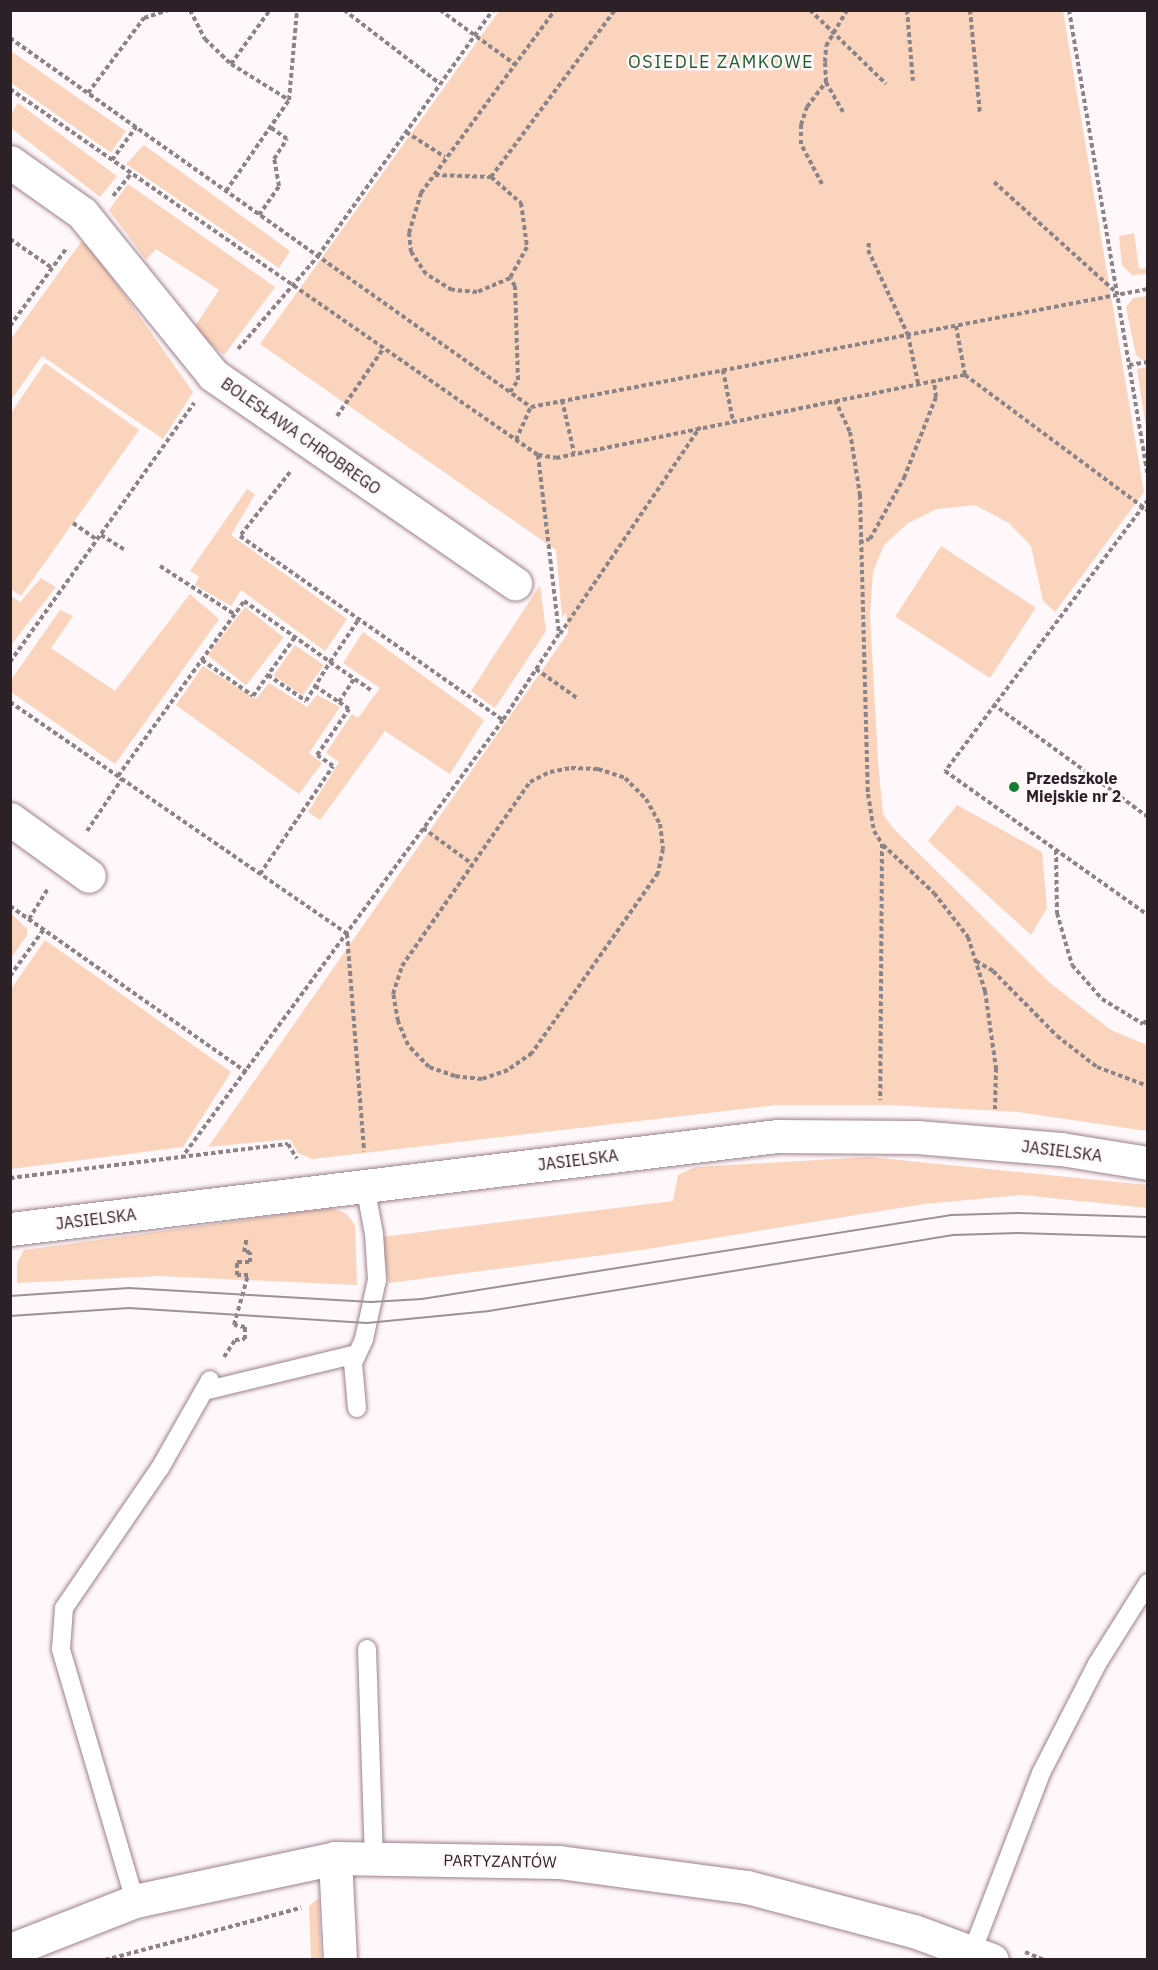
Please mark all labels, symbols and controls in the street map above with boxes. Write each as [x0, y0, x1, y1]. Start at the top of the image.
district label: OSIEDLE ZAMKOWE [628, 51, 814, 73]
street label: BOLESŁAWA CHROBREGO [218, 374, 384, 498]
place label: Przedszkole Miejskie nr 2 [1026, 768, 1121, 806]
marker: Przedszkole Miejskie nr 2 [1007, 780, 1021, 794]
street label: JASIELSKA [1021, 1137, 1103, 1165]
street label: JASIELSKA [537, 1146, 619, 1174]
street label: JASIELSKA [55, 1205, 137, 1233]
street label: PARTYZANTÓW [443, 1850, 557, 1872]

